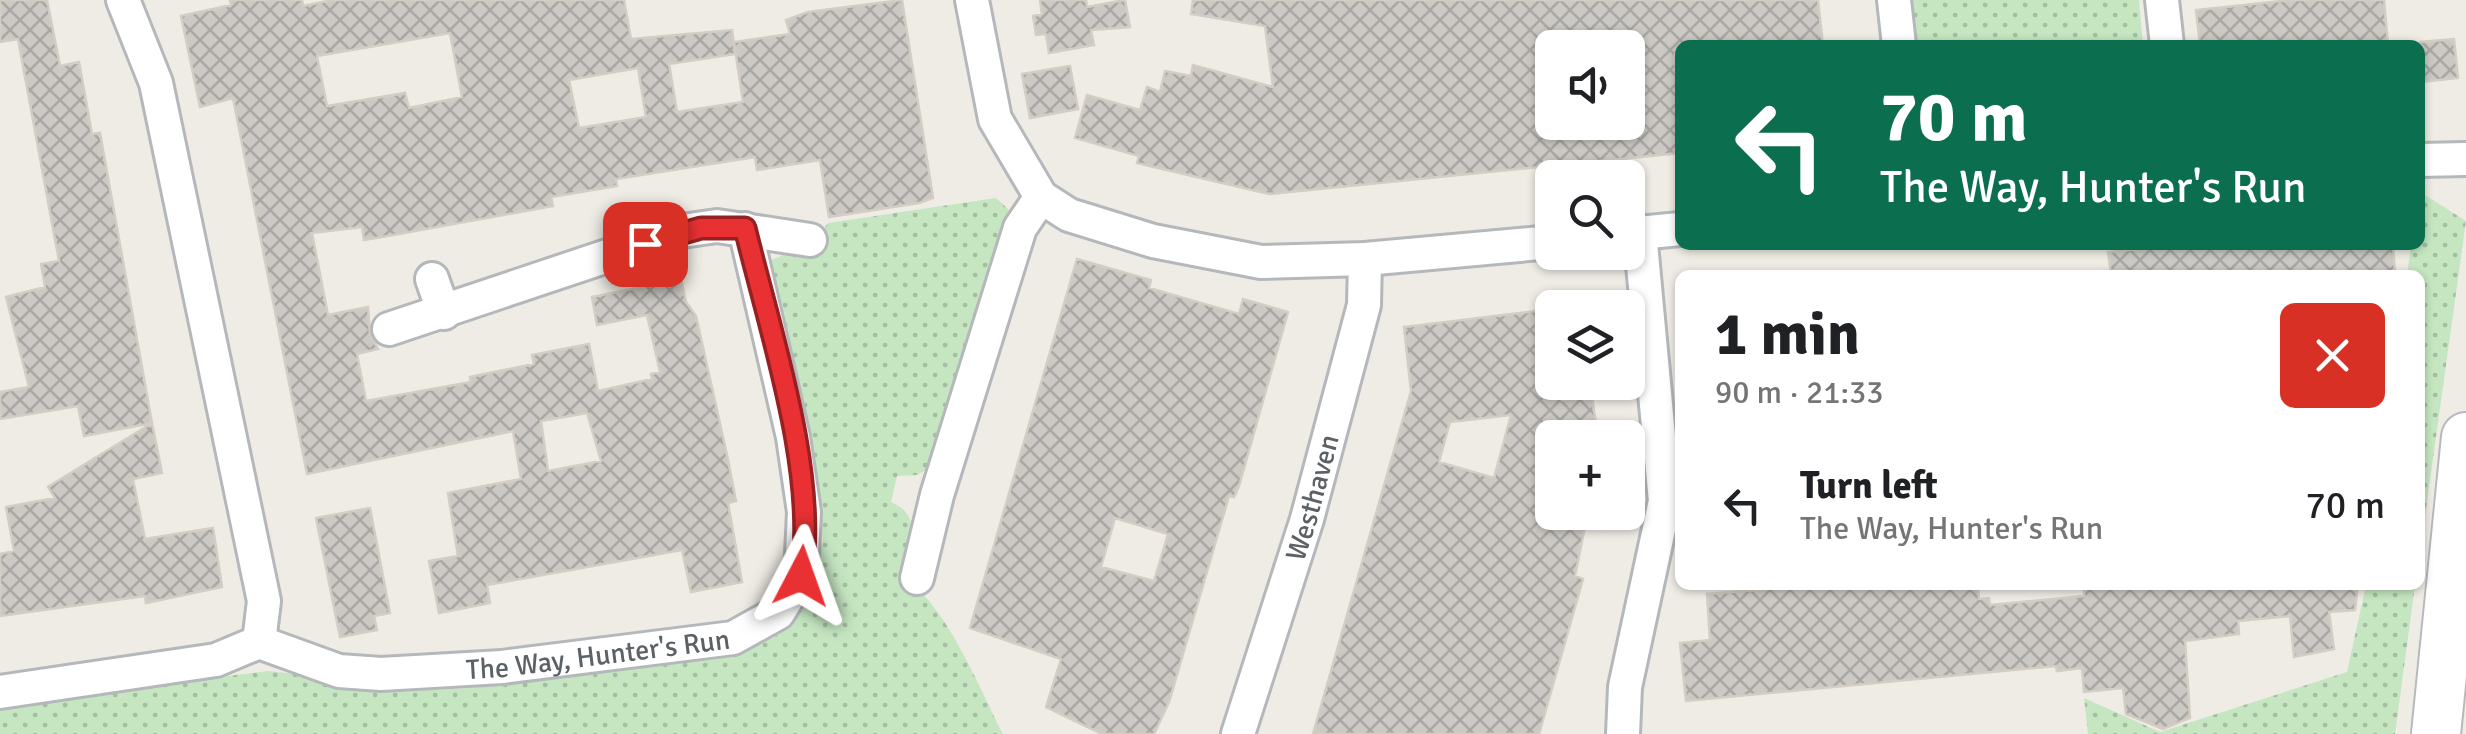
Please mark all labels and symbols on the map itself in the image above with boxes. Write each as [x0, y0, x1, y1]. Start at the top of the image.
pin [603, 202, 688, 287]
street label: Westhaven [1279, 431, 1347, 565]
position arrow [749, 524, 853, 628]
street label: The Way, Hunter's Run [465, 623, 732, 687]

